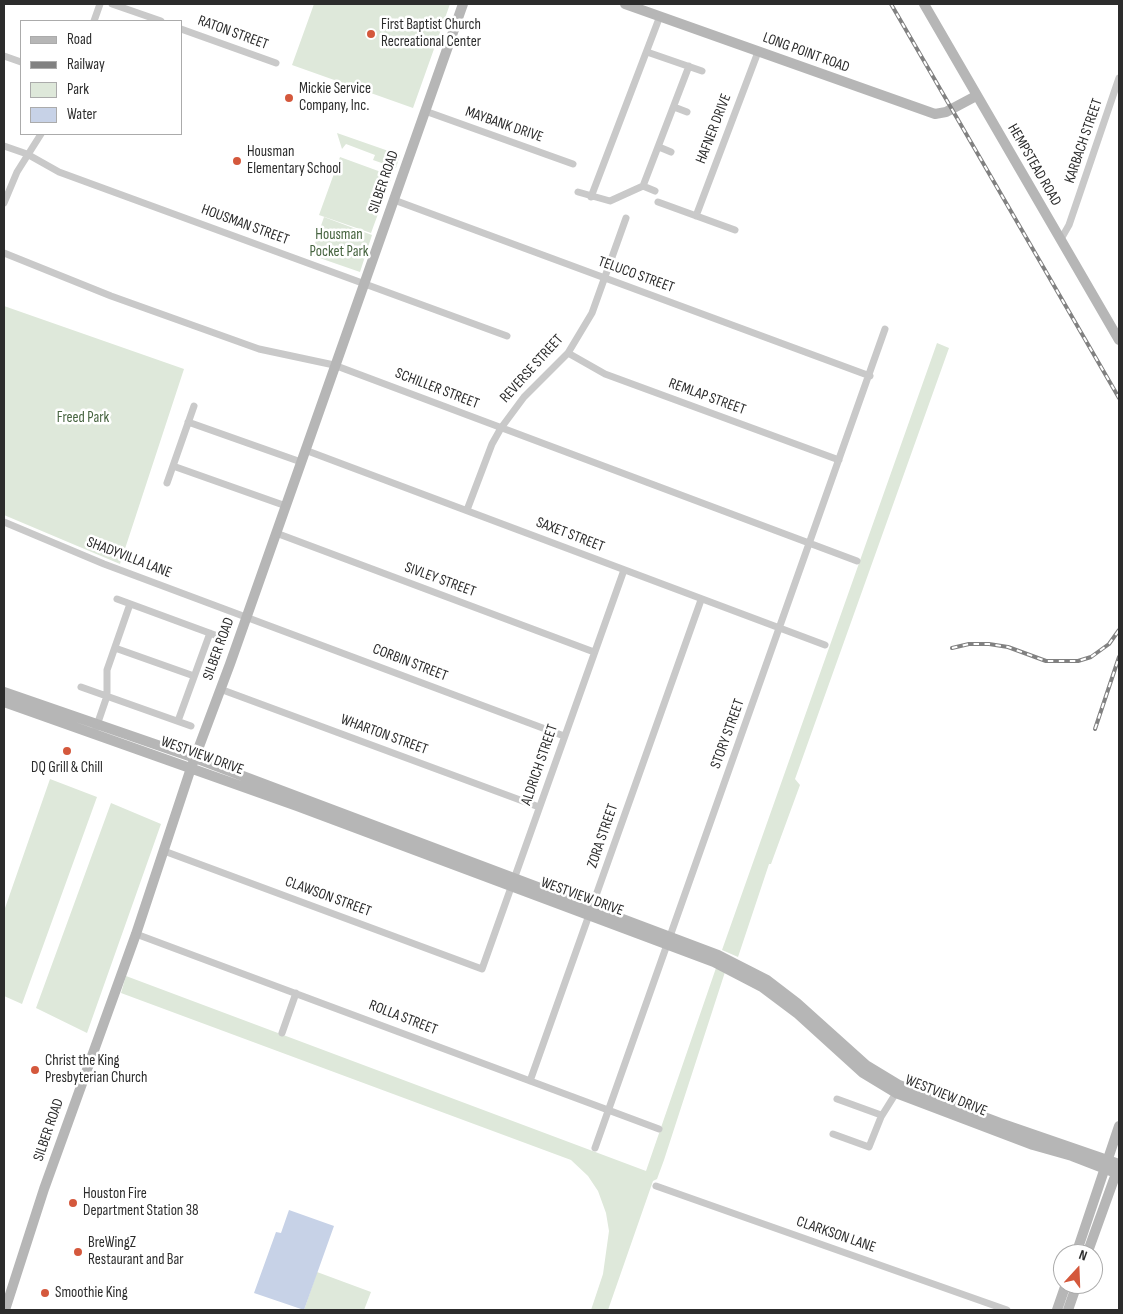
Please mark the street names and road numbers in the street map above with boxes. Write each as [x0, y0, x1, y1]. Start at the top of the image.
street label: RATON STREET [195, 12, 271, 54]
street label: LONG POINT ROAD [760, 29, 852, 77]
street label: HAFNER DRIVE [692, 92, 736, 166]
street label: KARBACH STREET [1061, 96, 1107, 186]
street label: MAYBANK DRIVE [463, 103, 545, 147]
street label: HEMPSTEAD ROAD [1003, 121, 1065, 209]
street label: SILBER ROAD [365, 148, 403, 216]
street label: HOUSMAN STREET [199, 201, 291, 249]
street label: TELUCO STREET [595, 253, 677, 297]
street label: REVERSE STREET [497, 331, 567, 407]
street label: SCHILLER STREET [392, 365, 482, 413]
street label: REMLAP STREET [666, 375, 748, 419]
street label: SAXET STREET [533, 514, 607, 556]
street label: SHADYVILLA LANE [84, 534, 174, 582]
street label: SIVLEY STREET [402, 559, 478, 601]
street label: SILBER ROAD [199, 615, 239, 683]
street label: CORBIN STREET [370, 640, 450, 686]
street label: STORY STREET [707, 697, 749, 771]
street label: WHARTON STREET [338, 711, 430, 759]
street label: ALDRICH STREET [518, 722, 562, 808]
street label: WESTVIEW DRIVE [158, 733, 246, 779]
street label: ZORA STREET [584, 801, 622, 871]
street label: CLAWSON STREET [282, 873, 374, 921]
street label: WESTVIEW DRIVE [538, 874, 626, 920]
street label: ROLLA STREET [366, 997, 440, 1039]
street label: WESTVIEW DRIVE [902, 1071, 990, 1121]
street label: SILBER ROAD [30, 1096, 68, 1164]
street label: CLARKSON LANE [794, 1213, 878, 1257]

